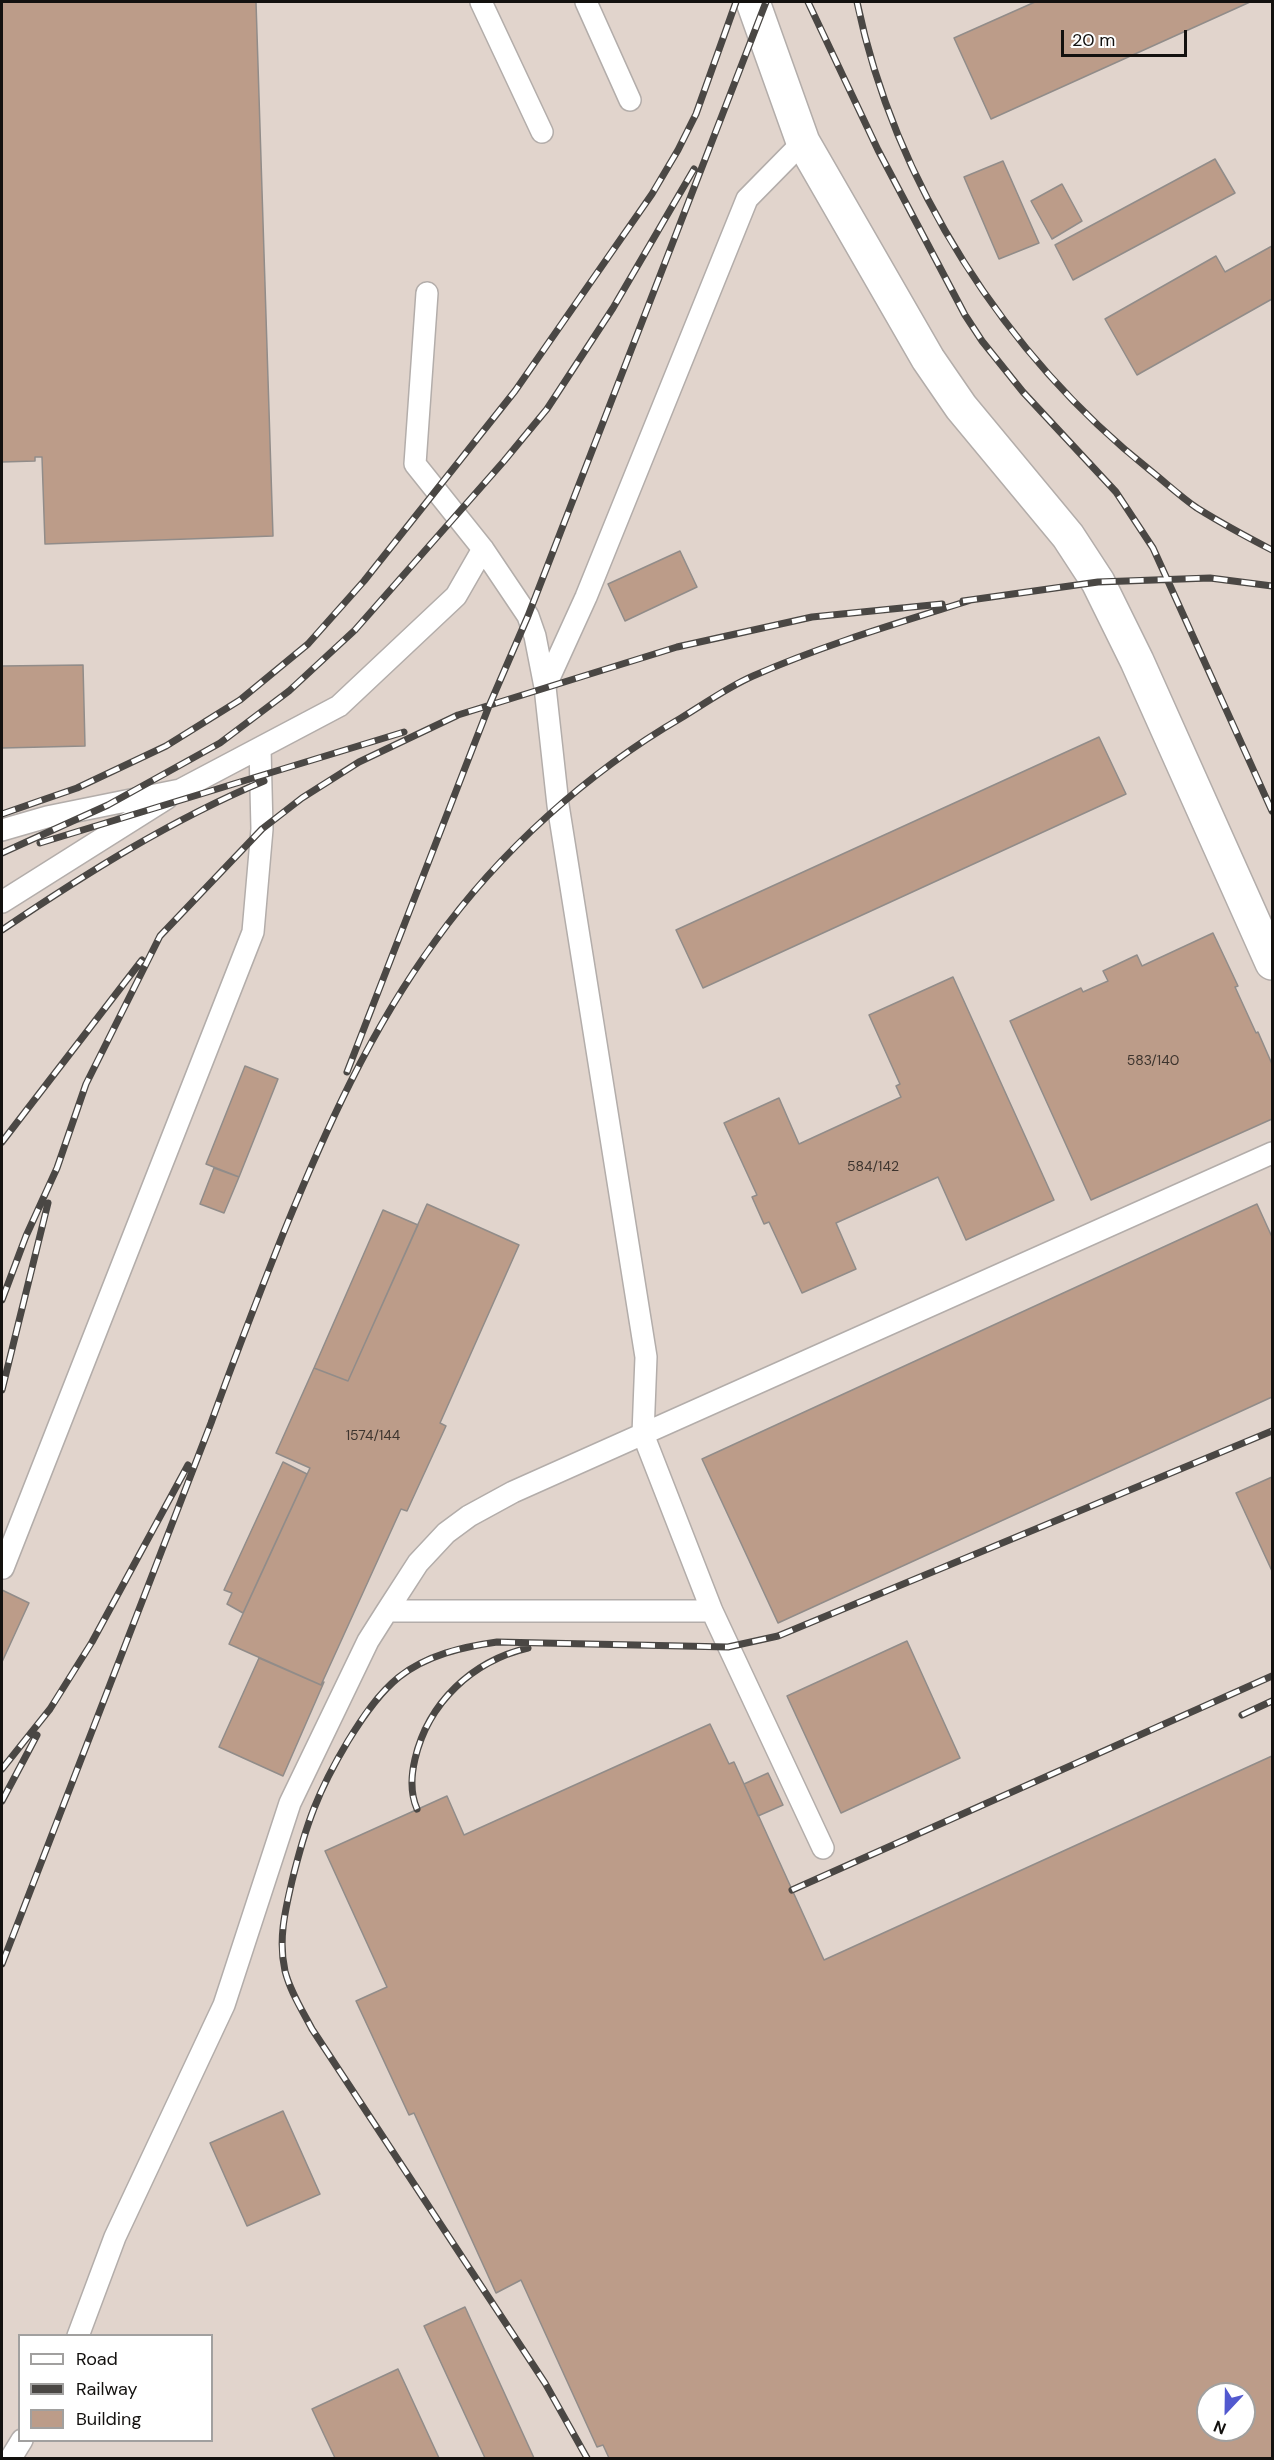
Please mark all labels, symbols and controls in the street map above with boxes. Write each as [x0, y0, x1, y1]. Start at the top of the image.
scale bar [1064, 18, 1190, 56]
text: 20 m [1072, 28, 1115, 52]
house number: 583/140 [1127, 1053, 1179, 1069]
house number: 584/142 [847, 1159, 899, 1175]
house number: 1574/144 [346, 1428, 400, 1444]
legend [18, 2334, 213, 2442]
text: Road [76, 2347, 118, 2371]
text: Railway [76, 2377, 138, 2401]
north arrow [1196, 2382, 1256, 2442]
text: Building [76, 2407, 141, 2431]
text: N [1210, 2415, 1229, 2439]

